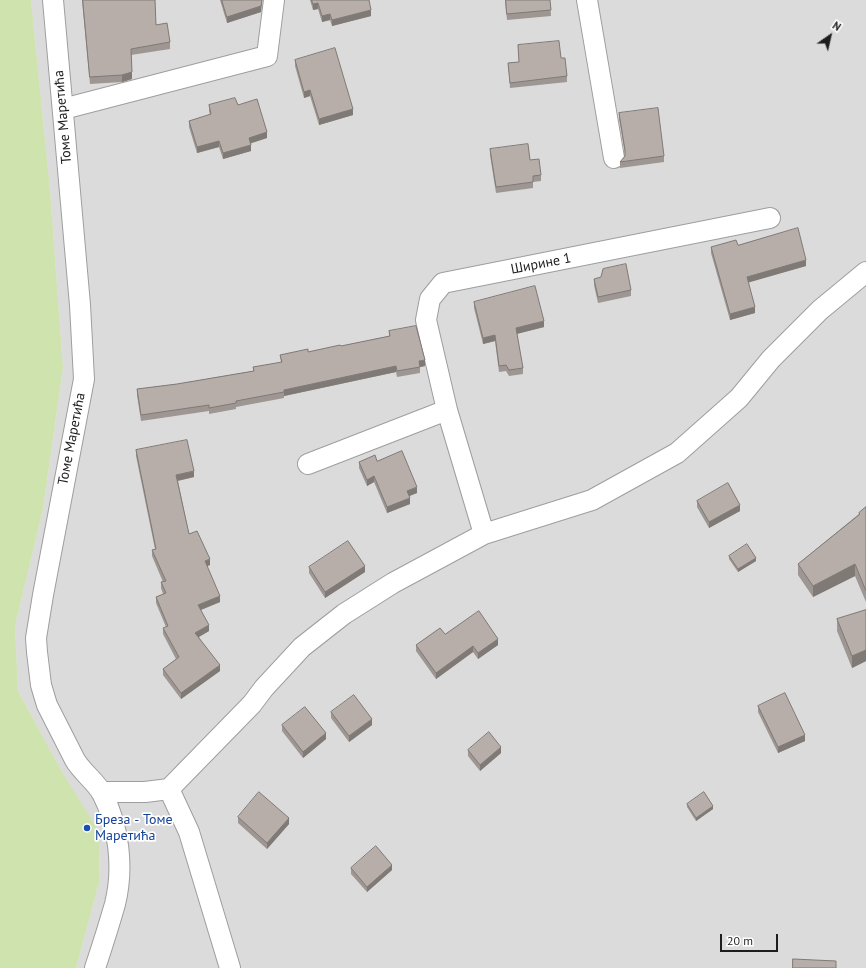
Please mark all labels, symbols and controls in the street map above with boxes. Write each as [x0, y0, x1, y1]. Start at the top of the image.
north arrow [810, 16, 850, 56]
text: N [830, 18, 844, 34]
street label: Томе Маретића [51, 69, 75, 165]
street label: Ширине 1 [509, 250, 573, 278]
street label: Томе Маретића [55, 391, 89, 487]
place label: Бреза - Томе Маретића [95, 812, 173, 844]
marker: Бреза - Томе Маретића [82, 823, 92, 833]
scale bar [722, 926, 780, 952]
text: 20 m [727, 933, 753, 948]

